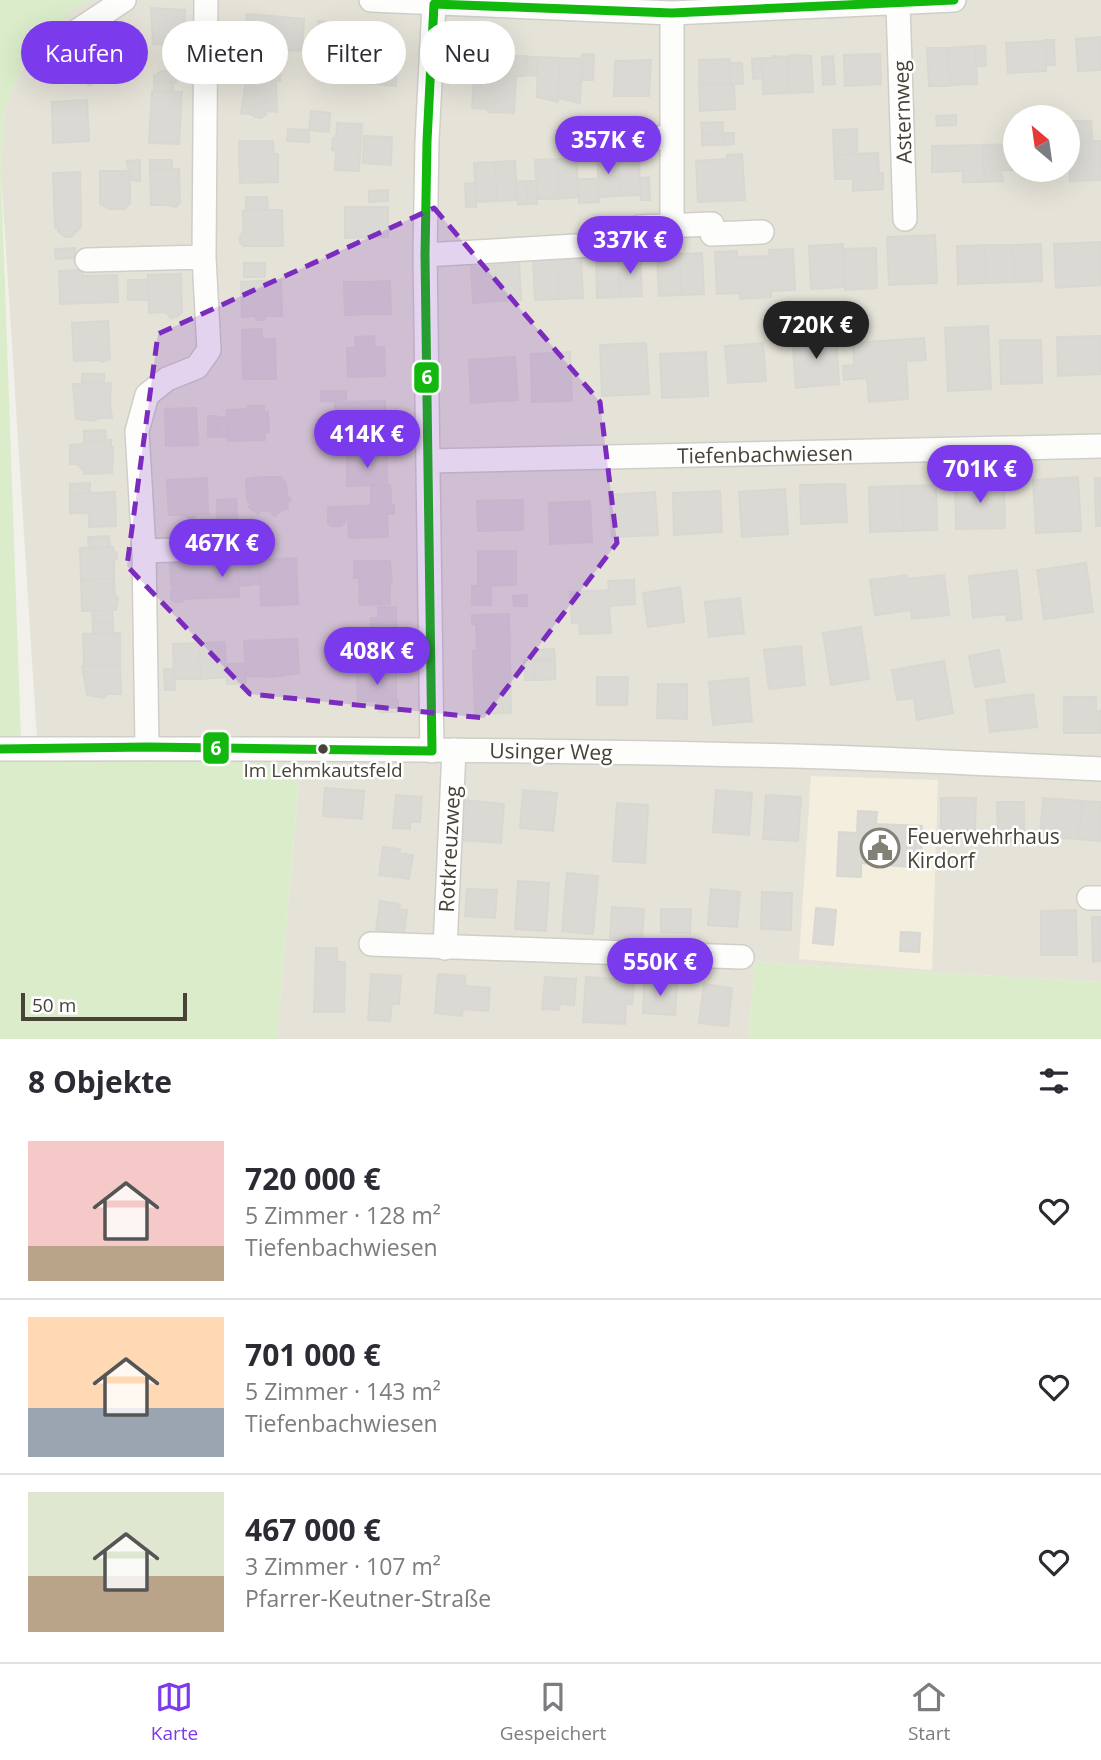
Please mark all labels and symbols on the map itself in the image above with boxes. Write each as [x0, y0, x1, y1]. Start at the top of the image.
street label: Asternweg [886, 60, 918, 164]
north arrow [1003, 105, 1080, 182]
pin: 357K € [551, 116, 665, 176]
pin: 337K € [573, 216, 687, 276]
pin: 720K € [759, 302, 873, 361]
line badge: 6 [413, 361, 440, 394]
text: 6 [422, 364, 433, 390]
pin: 414K € [310, 410, 424, 470]
street label: Tiefenbachwiesen [677, 438, 853, 470]
pin: 701K € [923, 446, 1037, 505]
pin: 467K € [165, 520, 279, 579]
pin: 408K € [320, 628, 434, 687]
line badge: 6 [202, 731, 230, 765]
text: 6 [211, 735, 222, 761]
street label: Usinger Weg [489, 736, 613, 766]
marker: Im Lehmkautsfeld [316, 742, 330, 756]
place label: Im Lehmkautsfeld [243, 757, 403, 783]
street label: Rotkreuzweg [432, 785, 466, 913]
place label: Feuerwehrhaus Kirdorf [907, 822, 1060, 874]
public building icon: Feuerwehrhaus Kirdorf [859, 827, 901, 869]
pin: 550K € [603, 939, 717, 998]
scale bar [21, 990, 187, 1022]

